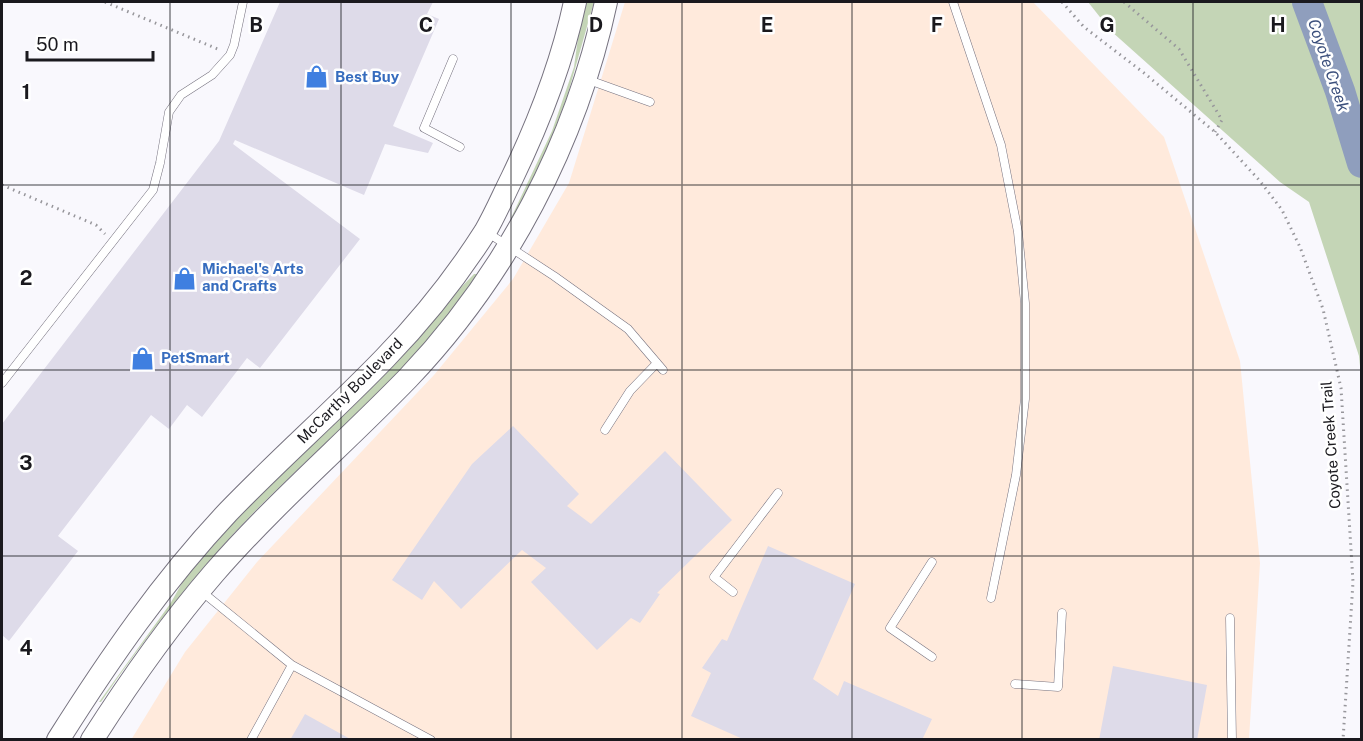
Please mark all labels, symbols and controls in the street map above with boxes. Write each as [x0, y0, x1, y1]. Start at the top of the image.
text: B [249, 13, 263, 37]
text: C [419, 13, 433, 37]
text: D [589, 13, 603, 37]
text: E [761, 13, 773, 37]
text: F [931, 13, 943, 37]
text: G [1099, 13, 1115, 37]
text: H [1270, 13, 1286, 37]
water label: Coyote Creek [1304, 16, 1353, 114]
scale bar [27, 24, 153, 62]
text: 50 m [36, 34, 79, 55]
shop icon: Best Buy [304, 64, 330, 90]
place label: Best Buy [335, 68, 400, 85]
text: 1 [22, 80, 30, 104]
place label: Michael's Arts and Crafts [202, 260, 304, 294]
shop icon: Michael's Arts and Crafts [171, 265, 197, 291]
text: 2 [20, 266, 32, 290]
street label: McCarthy Boulevard [294, 335, 406, 447]
shop icon: PetSmart [130, 345, 156, 371]
place label: PetSmart [161, 349, 230, 366]
street label: Coyote Creek Trail [1318, 381, 1343, 510]
text: 3 [19, 451, 33, 475]
text: 4 [19, 636, 33, 660]

